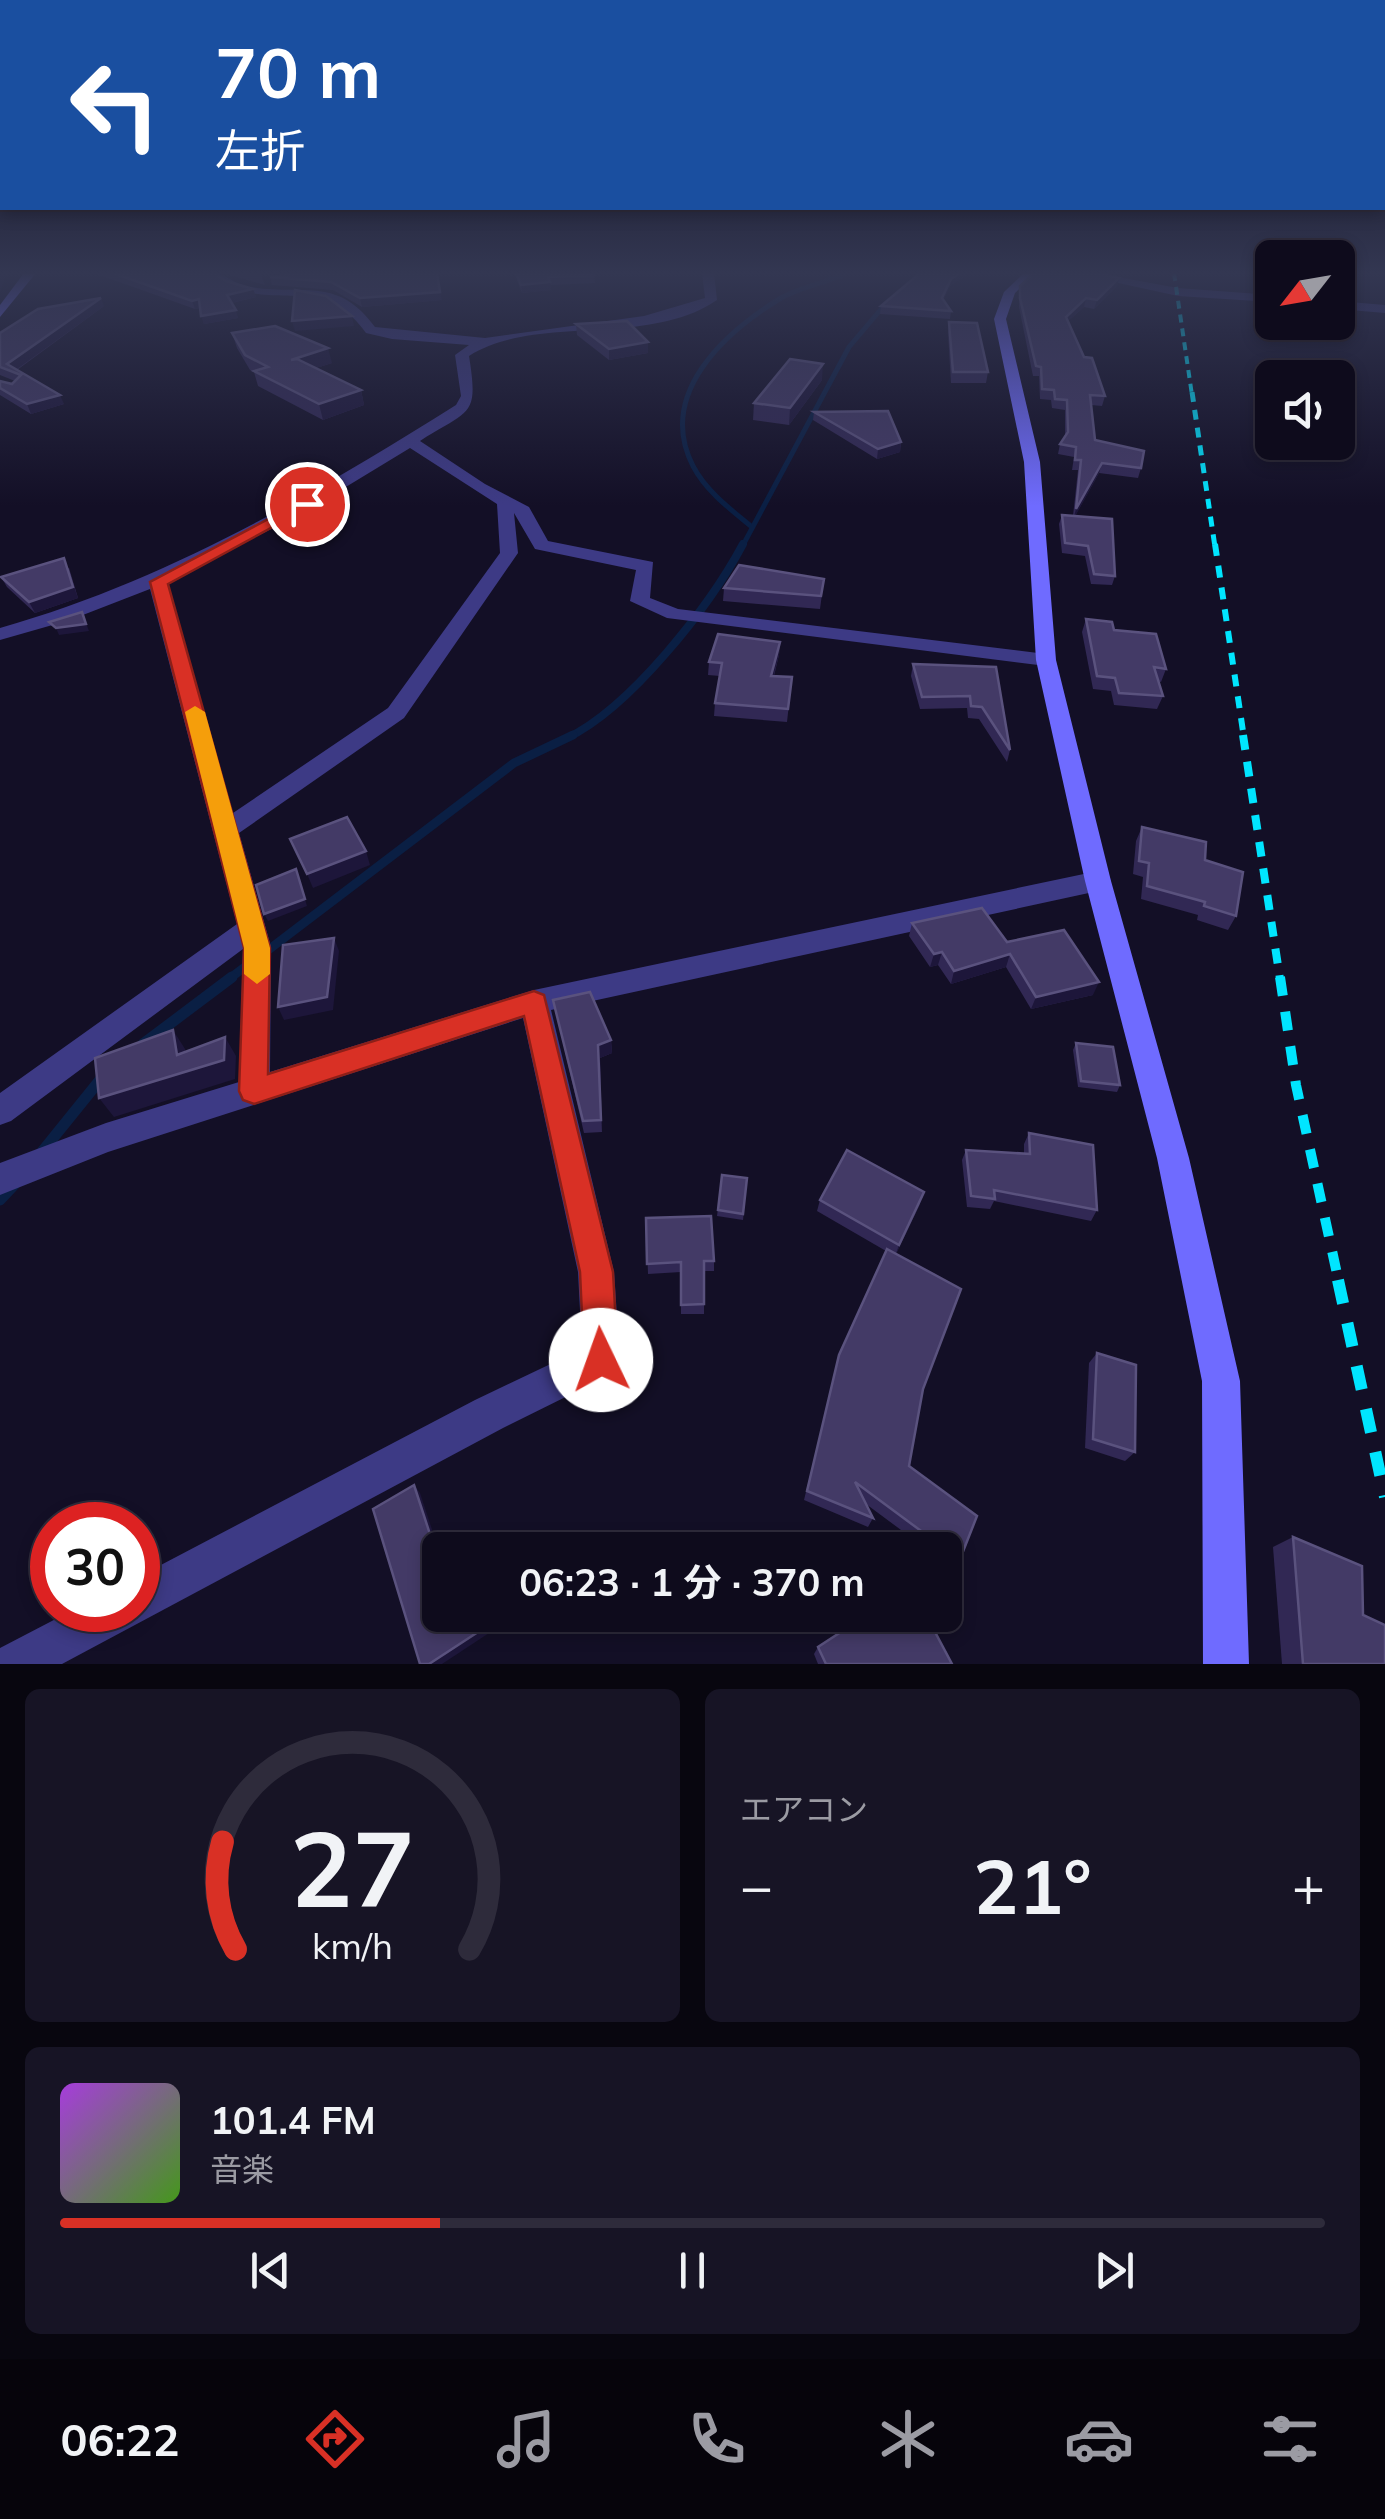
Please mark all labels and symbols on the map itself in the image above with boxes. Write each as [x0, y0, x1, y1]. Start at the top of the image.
north arrow [1255, 240, 1355, 340]
pin [265, 462, 350, 547]
position arrow [549, 1308, 653, 1412]
speed limit sign: 30 [30, 1502, 160, 1632]

